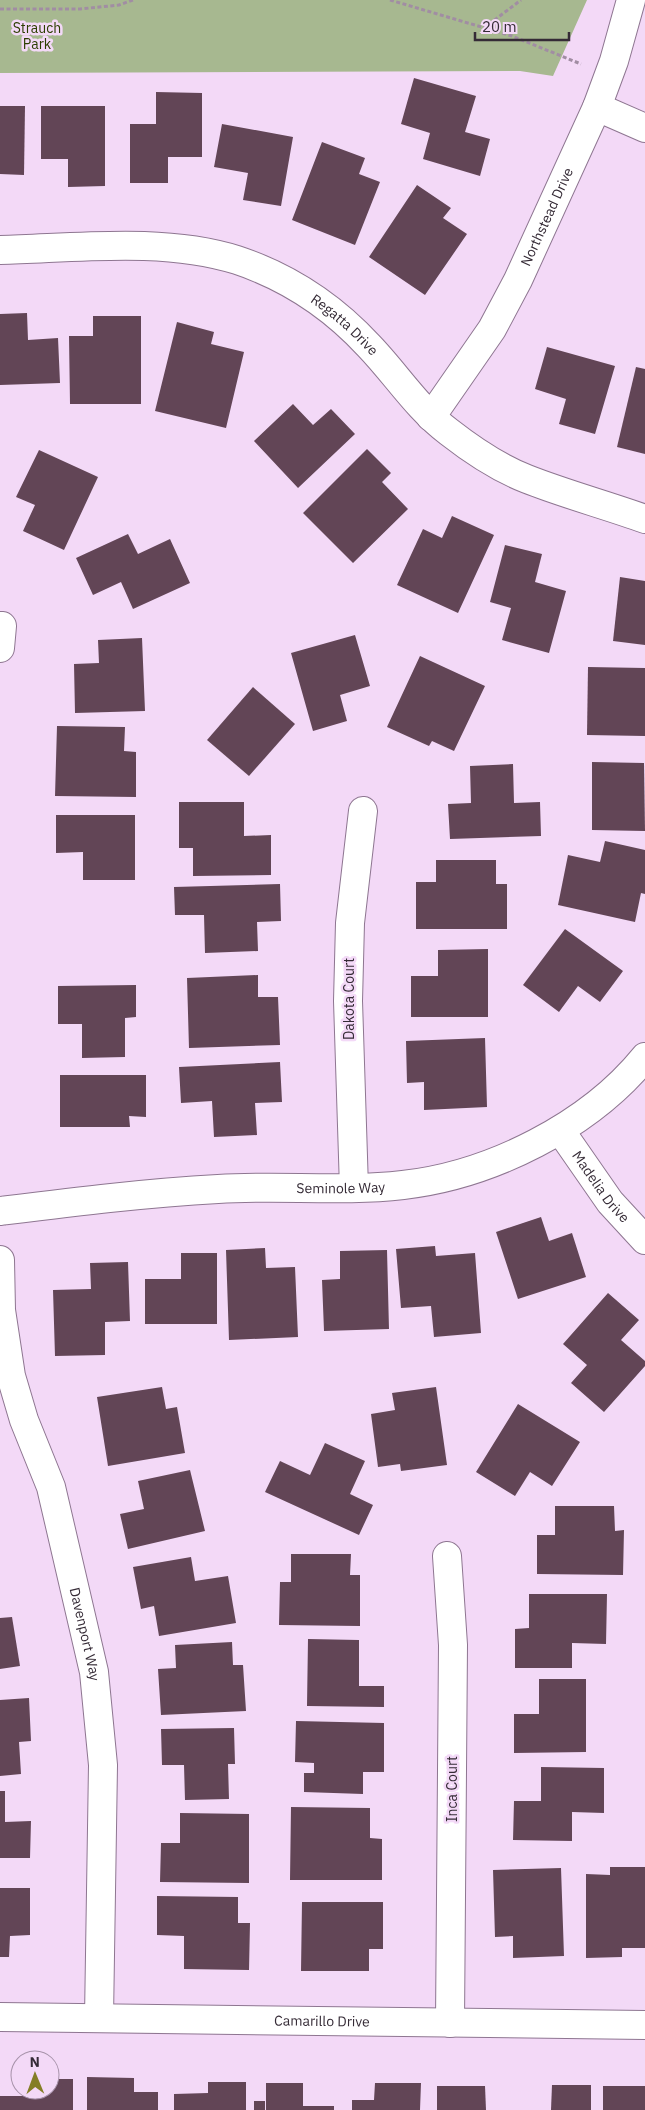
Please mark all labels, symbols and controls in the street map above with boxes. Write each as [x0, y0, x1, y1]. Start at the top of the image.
scale bar [475, 10, 569, 42]
text: 20 m [482, 17, 517, 36]
park label: Strauch Park [13, 19, 61, 53]
street label: Northstead Drive [517, 164, 577, 269]
street label: Regatta Drive [307, 290, 382, 359]
street label: Dakota Court [340, 958, 358, 1040]
street label: Madelia Drive [568, 1147, 634, 1227]
street label: Seminole Way [296, 1178, 386, 1197]
street label: Davenport Way [66, 1586, 104, 1682]
street label: Inca Court [443, 1756, 461, 1822]
street label: Camarillo Drive [274, 2011, 370, 2031]
north arrow [10, 2050, 60, 2100]
text: N [30, 2053, 40, 2071]

